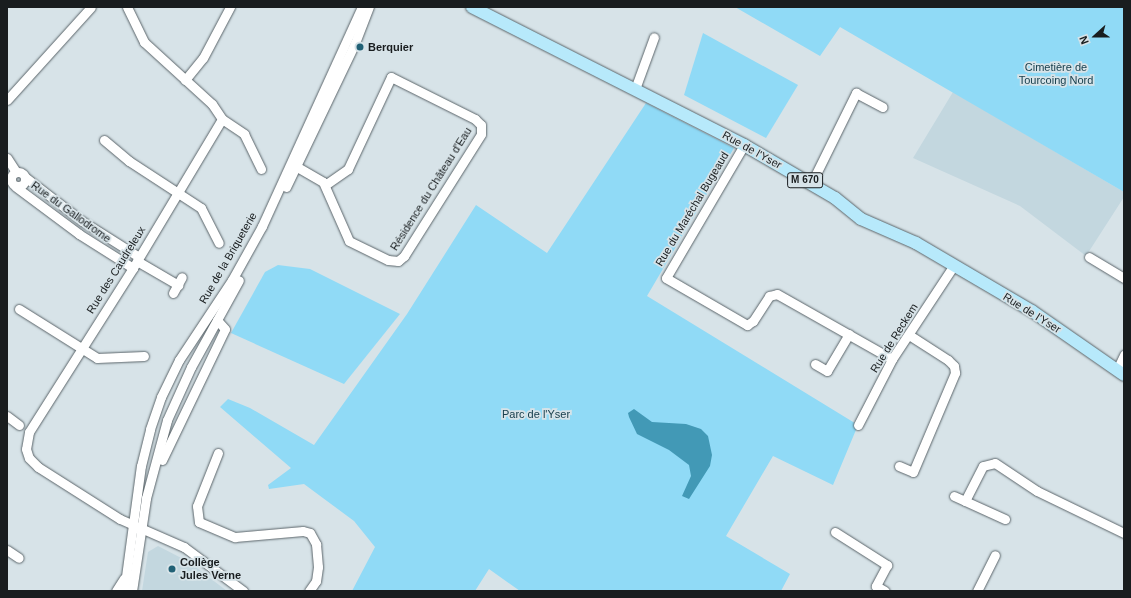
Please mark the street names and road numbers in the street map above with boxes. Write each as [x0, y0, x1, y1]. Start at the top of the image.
street label: Résidence du Château d'Eau [388, 125, 474, 253]
street label: Rue de l'Yser [720, 128, 784, 172]
street label: Rue du Maréchal Bugeaud [653, 150, 731, 268]
road number: M 670 [787, 172, 823, 188]
street label: Rue du Gallodrome [29, 179, 113, 245]
street label: Rue de la Briqueterie [196, 210, 260, 306]
street label: Rue des Caudreleux [84, 224, 148, 316]
street label: Rue de l'Yser [1001, 290, 1063, 336]
street label: Rue de Reckem [868, 301, 920, 375]

